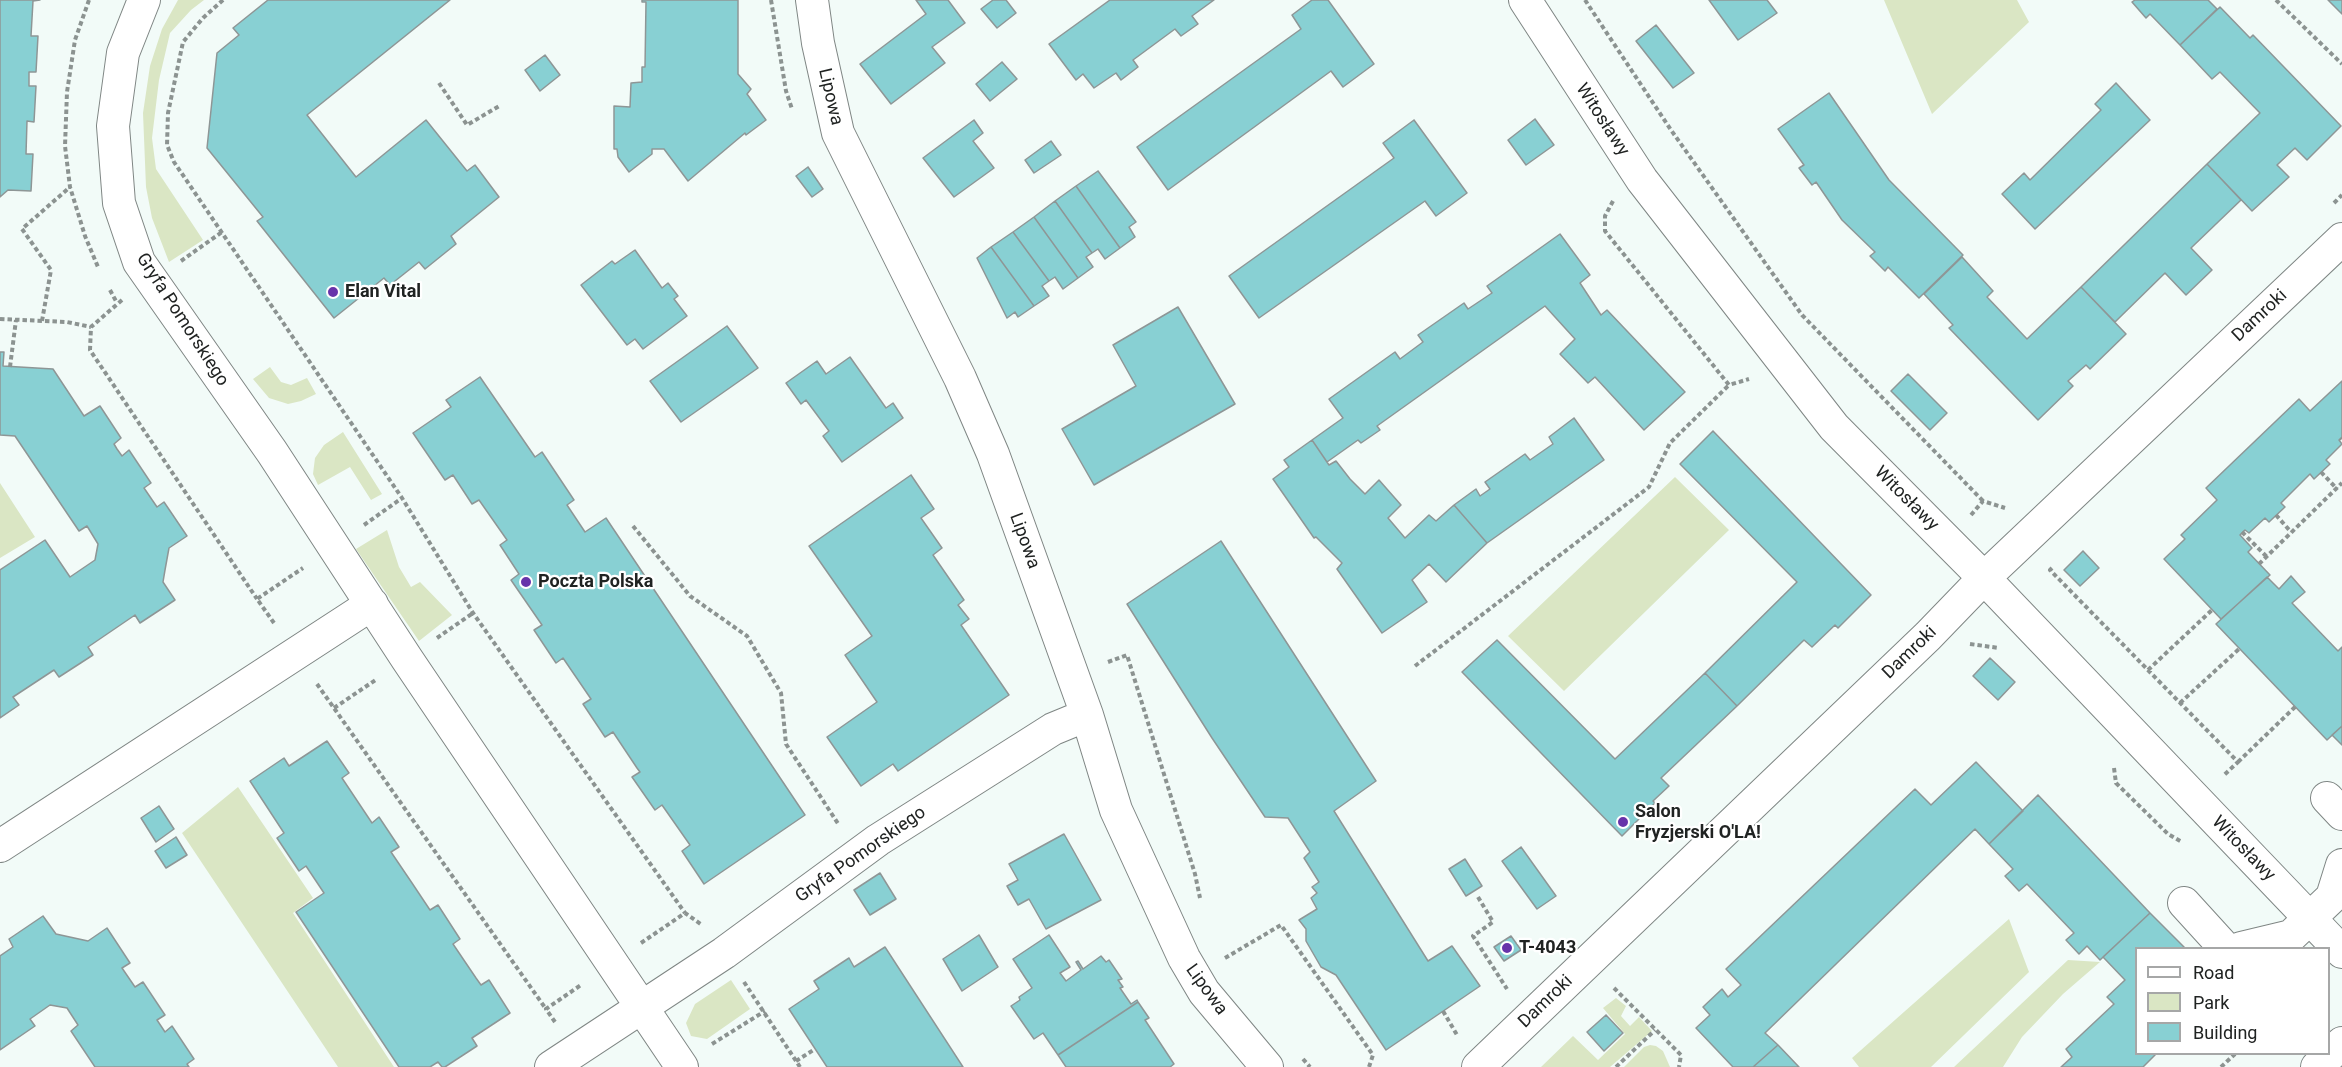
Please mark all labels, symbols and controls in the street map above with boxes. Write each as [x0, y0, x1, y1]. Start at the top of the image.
street label: Lipowa [813, 66, 847, 128]
street label: Witosławy [1571, 80, 1633, 160]
street label: Gryfa Pomorskiego [131, 250, 233, 390]
place label: Elan Vital [345, 281, 421, 303]
marker: Elan Vital [326, 285, 340, 299]
street label: Damroki [2228, 285, 2292, 347]
street label: Witosławy [1869, 462, 1943, 536]
street label: Lipowa [1004, 510, 1044, 572]
place label: Poczta Polska [538, 571, 653, 593]
marker: Poczta Polska [519, 575, 533, 589]
street label: Damroki [1878, 622, 1942, 684]
place label: Salon Fryzjerski O'LA! [1635, 801, 1761, 844]
street label: Gryfa Pomorskiego [792, 802, 930, 908]
street label: Witosławy [2207, 812, 2279, 886]
marker: Salon Fryzjerski O'LA! [1616, 815, 1630, 829]
place label: T-4043 [1519, 937, 1576, 959]
marker: T-4043 [1500, 941, 1514, 955]
legend [2135, 947, 2330, 1055]
street label: Lipowa [1180, 960, 1232, 1020]
text: Road [2193, 962, 2234, 983]
street label: Damroki [1514, 971, 1578, 1033]
text: Park [2193, 992, 2229, 1013]
text: Building [2193, 1022, 2257, 1043]

